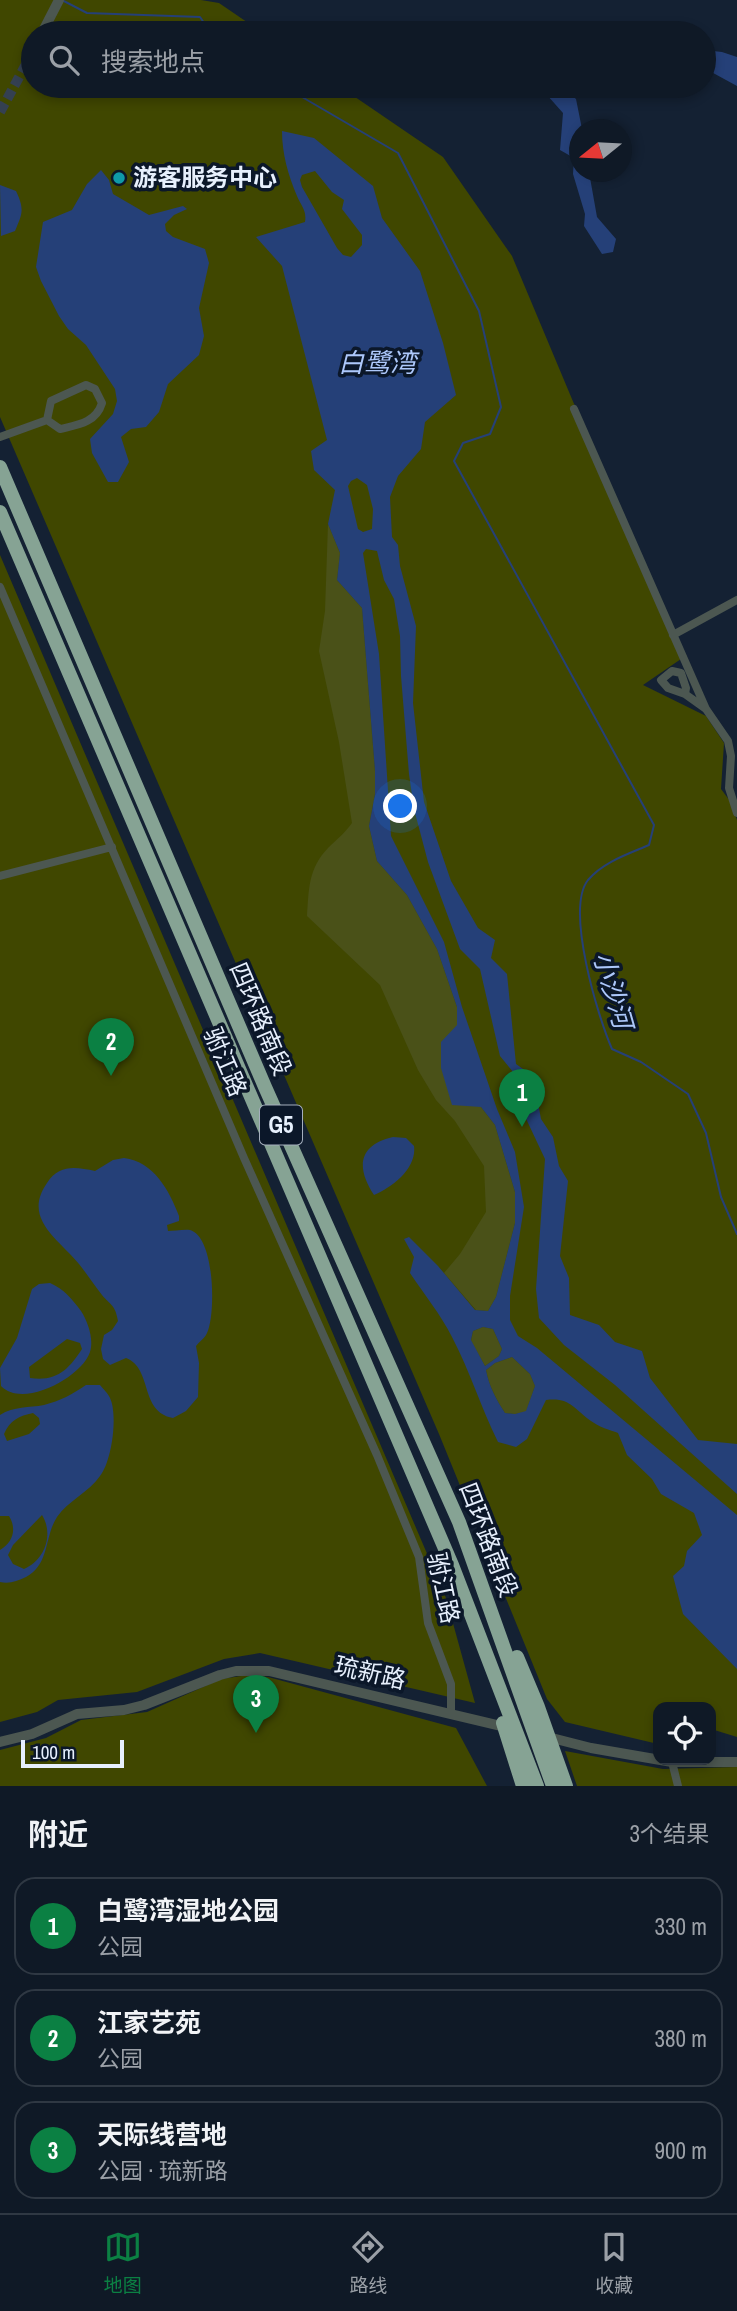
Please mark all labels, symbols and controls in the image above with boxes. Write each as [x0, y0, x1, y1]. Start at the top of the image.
search box [21, 21, 716, 98]
icon: search [45, 41, 83, 79]
text: 搜索地点 [101, 44, 205, 79]
north arrow [569, 119, 632, 182]
place label: 游客服务中心 [133, 161, 277, 193]
marker: 游客服务中心 [111, 170, 127, 186]
water label: 白鹭湾 [338, 345, 420, 380]
your location [383, 789, 417, 823]
water label: 小沙河 [586, 948, 642, 1037]
street label: 四环路南段 [223, 957, 299, 1080]
pin: 2 [88, 1018, 134, 1076]
street label: 驸江路 [197, 1022, 255, 1101]
pin: 1 [499, 1069, 545, 1127]
road number: G5 [260, 1106, 302, 1144]
street label: 四环路南段 [452, 1478, 525, 1601]
street label: 驸江路 [421, 1549, 467, 1626]
street label: 琉新路 [332, 1648, 409, 1696]
pin: 3 [233, 1675, 279, 1733]
map controls [653, 1702, 716, 1765]
button: locate [653, 1702, 716, 1765]
scale bar [21, 1737, 124, 1769]
text: 100 m [32, 1739, 75, 1765]
text: 附近 [28, 1814, 88, 1854]
text: 3个结果 [630, 1818, 709, 1849]
text: 白鹭湾湿地公园 [97, 1893, 279, 1928]
text: 1 [48, 1911, 58, 1942]
text: 330 m [655, 1911, 707, 1942]
text: 公园 [97, 1931, 143, 1962]
text: 江家艺苑 [97, 2005, 201, 2040]
text: 2 [48, 2023, 58, 2054]
text: 380 m [655, 2023, 707, 2054]
text: 公园 [97, 2043, 143, 2074]
text: 天际线营地 [97, 2117, 227, 2152]
text: 3 [48, 2135, 58, 2166]
text: 900 m [655, 2135, 707, 2166]
text: 公园 · 琉新路 [97, 2155, 228, 2186]
tab: 地图 [104, 2228, 142, 2298]
tab: 路线 [349, 2228, 387, 2298]
tab: 收藏 [595, 2228, 633, 2298]

